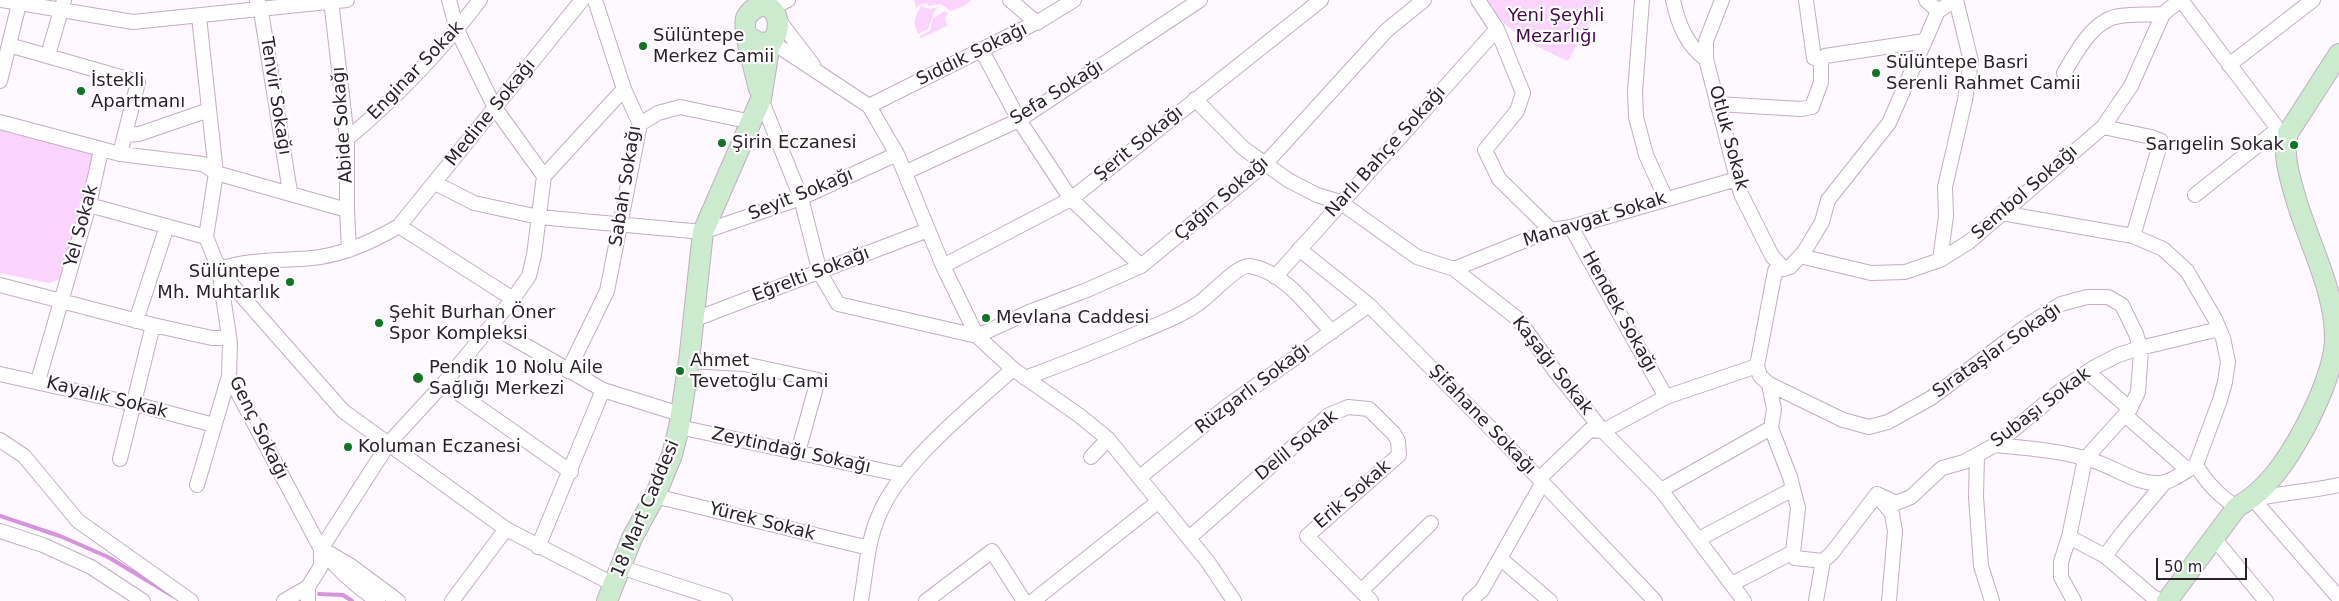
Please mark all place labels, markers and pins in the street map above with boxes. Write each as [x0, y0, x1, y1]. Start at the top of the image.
place label: Sülüntepe Merkez Camii [653, 25, 774, 68]
marker: Sülüntepe Merkez Camii [637, 40, 649, 52]
place label: Sülüntepe Basri Serenli Rahmet Camii [1886, 52, 2081, 94]
marker: Sülüntepe Basri Serenli Rahmet Camii [1870, 67, 1882, 79]
place label: İstekli Apartmanı [91, 70, 185, 112]
marker: İstekli Apartmanı [75, 85, 87, 97]
place label: Şirin Eczanesi [732, 132, 857, 154]
place label: Sarıgelin Sokak [2146, 134, 2284, 156]
marker: Şirin Eczanesi [716, 137, 728, 149]
marker: Sarıgelin Sokak [2288, 139, 2300, 151]
place label: Sülüntepe Mh. Muhtarlık [157, 261, 280, 304]
marker: Sülüntepe Mh. Muhtarlık [284, 276, 296, 288]
place label: Şehit Burhan Öner Spor Kompleksi [389, 302, 555, 344]
place label: Mevlana Caddesi [996, 307, 1149, 329]
marker: Mevlana Caddesi [980, 312, 992, 324]
marker: Şehit Burhan Öner Spor Kompleksi [373, 317, 385, 329]
place label: Ahmet Tevetoğlu Cami [690, 350, 828, 392]
place label: Pendik 10 Nolu Aile Sağlığı Merkezi [429, 357, 603, 399]
marker: Ahmet Tevetoğlu Cami [674, 365, 686, 377]
marker: Pendik 10 Nolu Aile Sağlığı Merkezi [411, 371, 425, 385]
place label: Koluman Eczanesi [358, 436, 521, 458]
marker: Koluman Eczanesi [342, 441, 354, 453]

